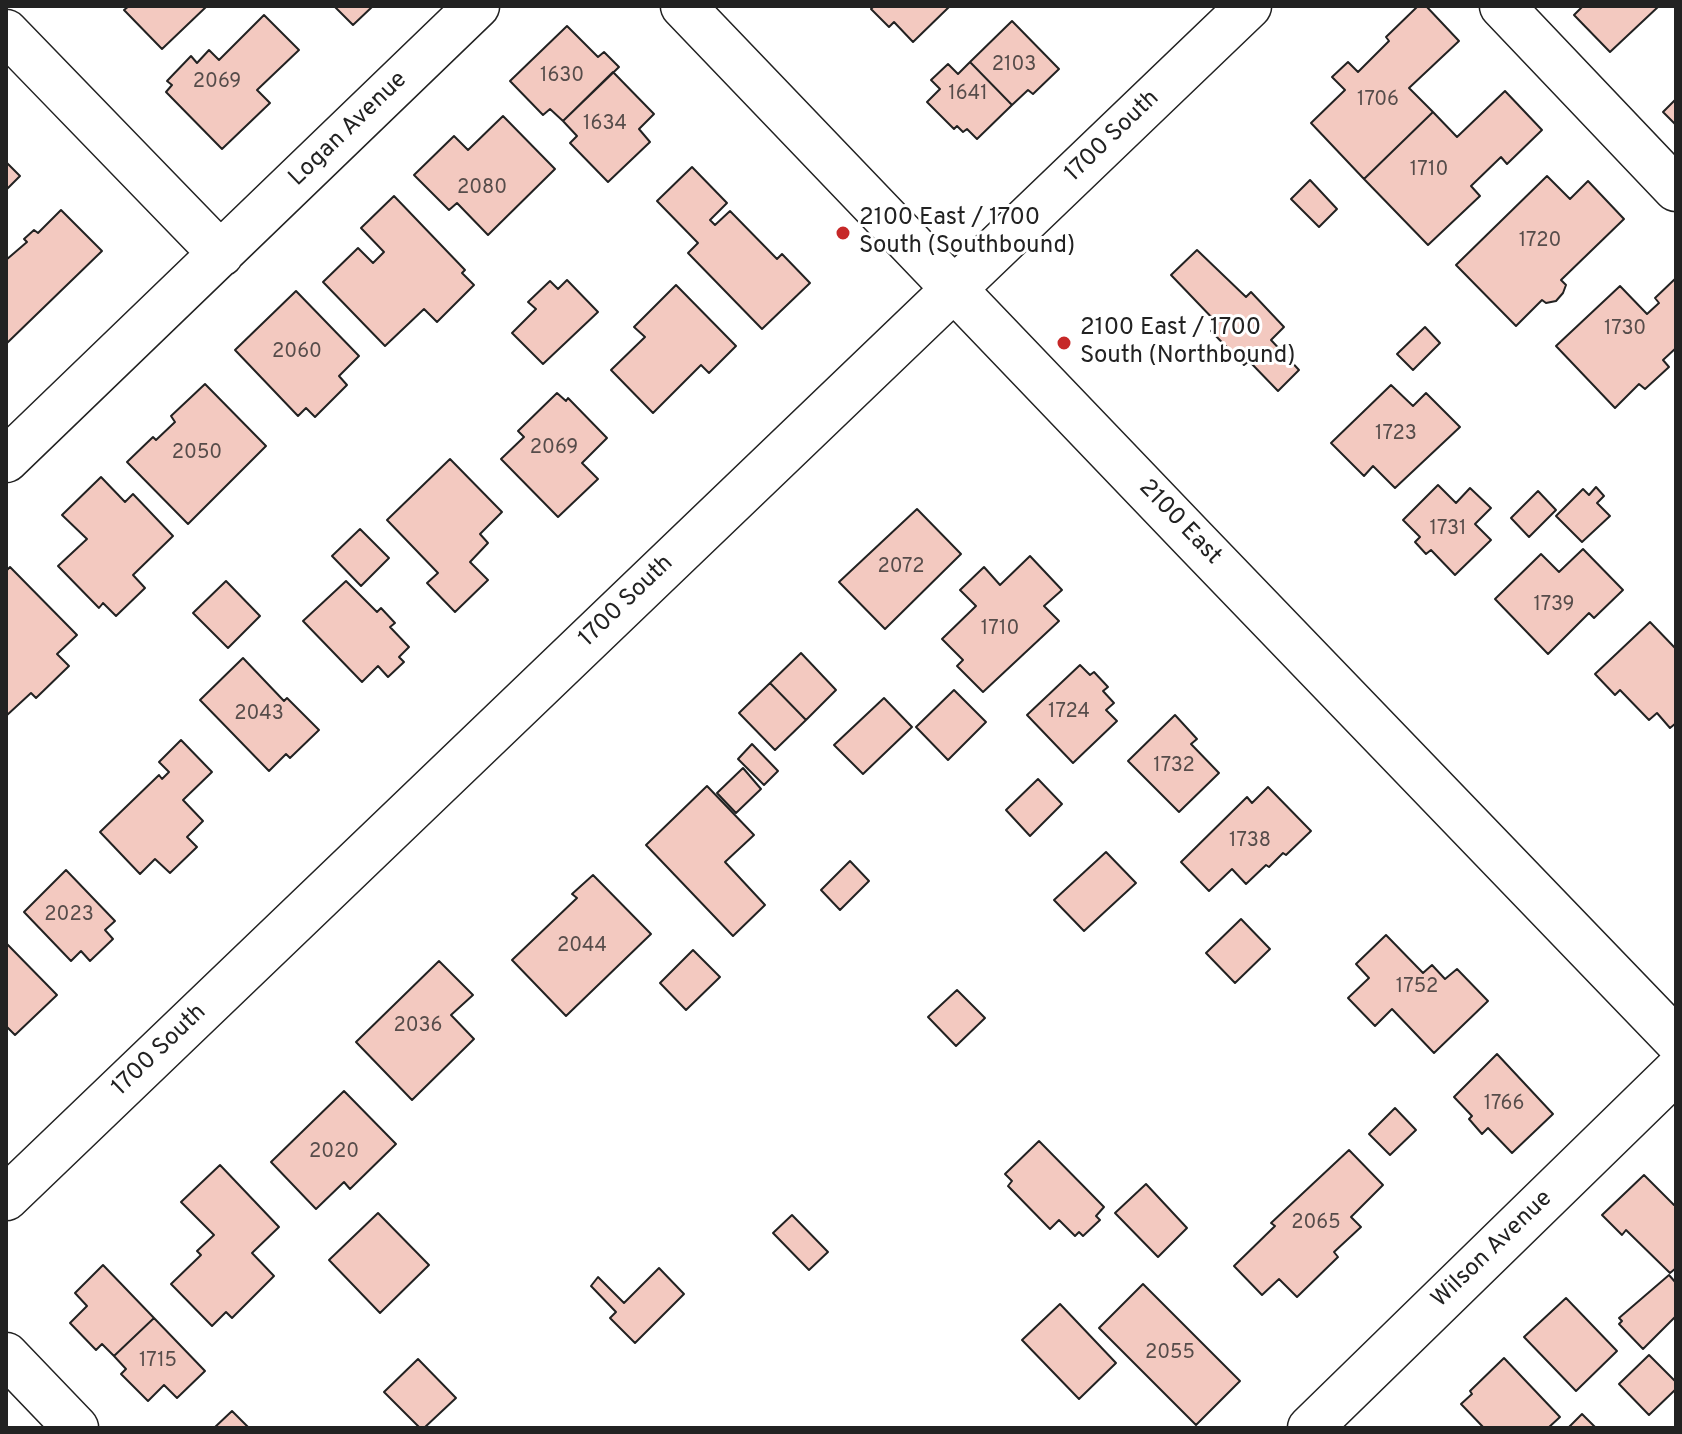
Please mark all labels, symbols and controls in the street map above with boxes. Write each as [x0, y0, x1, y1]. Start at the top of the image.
house number: 2103 [992, 54, 1036, 78]
house number: 1630 [540, 65, 584, 89]
street label: Logan Avenue [284, 66, 414, 194]
house number: 2069 [193, 71, 241, 95]
house number: 1641 [948, 83, 988, 107]
street label: 1700 South [1060, 85, 1166, 189]
house number: 1706 [1357, 89, 1399, 113]
house number: 1634 [583, 113, 627, 137]
house number: 1710 [1410, 159, 1448, 183]
house number: 2080 [457, 177, 507, 201]
place label: 2100 East / 1700 South (Southbound) [859, 205, 1075, 261]
marker: 2100 East / 1700 South (Southbound) [834, 224, 852, 242]
house number: 1720 [1519, 230, 1561, 254]
place label: 2100 East / 1700 South (Northbound) [1080, 315, 1295, 371]
house number: 1730 [1604, 318, 1646, 342]
marker: 2100 East / 1700 South (Northbound) [1055, 334, 1073, 352]
house number: 2060 [272, 341, 322, 365]
house number: 1723 [1375, 423, 1417, 447]
house number: 2069 [530, 437, 578, 461]
house number: 2050 [172, 442, 222, 466]
street label: 2100 East [1132, 475, 1226, 571]
house number: 1731 [1430, 518, 1466, 542]
street label: 1700 South [574, 550, 680, 654]
house number: 2072 [878, 556, 924, 580]
house number: 1739 [1533, 594, 1575, 618]
house number: 1710 [981, 618, 1019, 642]
house number: 1724 [1048, 701, 1090, 725]
house number: 2043 [234, 703, 284, 727]
house number: 1732 [1153, 755, 1195, 779]
house number: 1738 [1229, 830, 1271, 854]
house number: 2023 [44, 904, 94, 928]
house number: 2044 [557, 935, 607, 959]
house number: 1752 [1396, 976, 1438, 1000]
street label: 1700 South [107, 999, 213, 1103]
house number: 2036 [393, 1015, 443, 1039]
house number: 1766 [1484, 1093, 1524, 1117]
house number: 2020 [309, 1141, 359, 1165]
street label: Wilson Avenue [1427, 1185, 1559, 1315]
house number: 2065 [1291, 1212, 1341, 1236]
house number: 2055 [1145, 1342, 1195, 1366]
house number: 1715 [139, 1350, 177, 1374]

